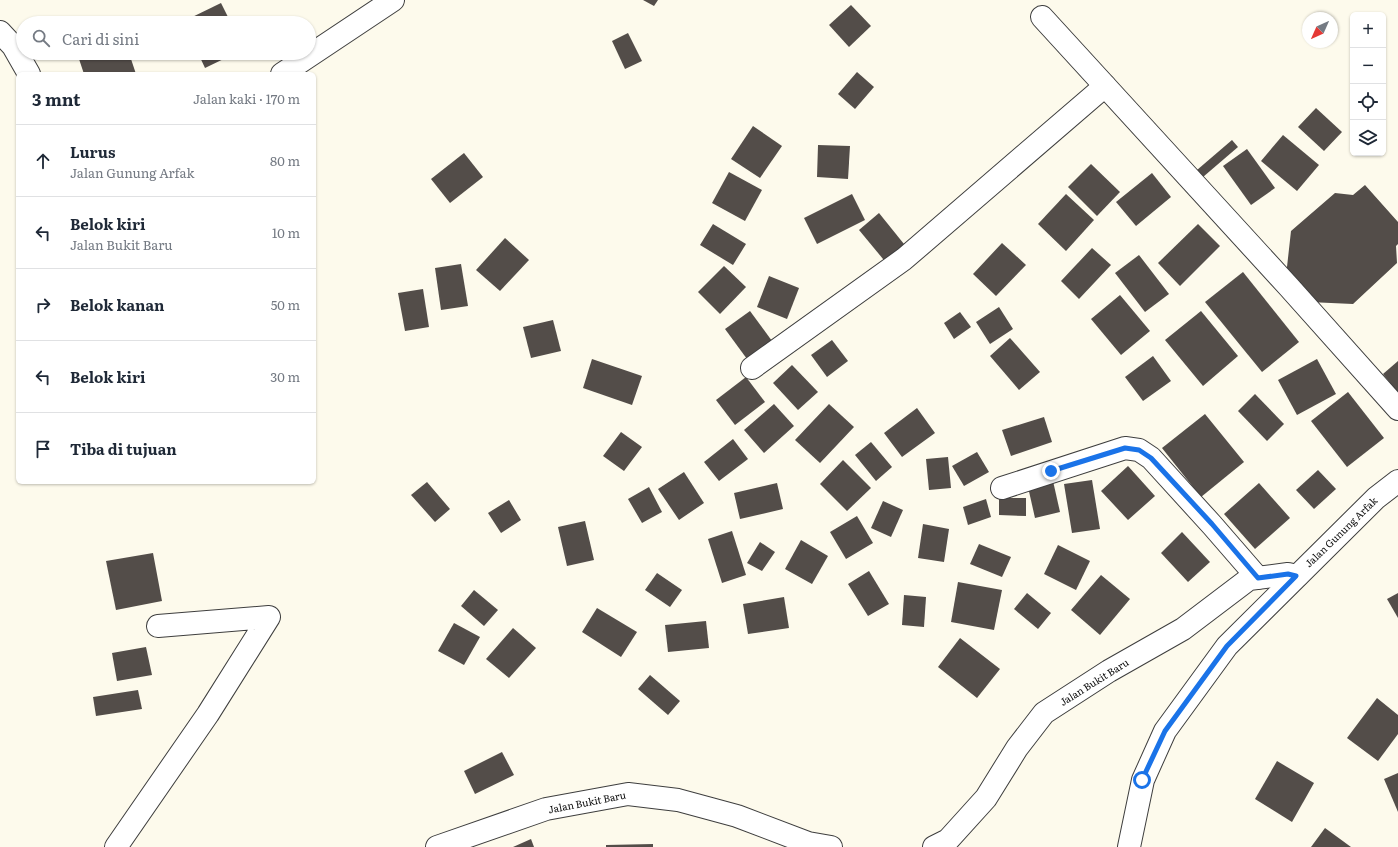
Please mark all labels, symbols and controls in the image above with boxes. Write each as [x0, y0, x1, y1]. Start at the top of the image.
north arrow [1302, 12, 1338, 48]
map controls [1350, 12, 1386, 156]
button: + [1350, 12, 1386, 48]
search box [16, 16, 316, 60]
icon: search [30, 27, 52, 49]
text: Cari di sini [62, 27, 139, 50]
button: − [1350, 48, 1386, 84]
button: locate [1350, 84, 1386, 120]
text: 3 mnt [32, 86, 81, 111]
text: Jalan kaki · 170 m [193, 89, 300, 108]
button: layers [1350, 120, 1386, 156]
text: Lurus [70, 140, 115, 163]
icon: ahead [32, 150, 54, 172]
text: 80 m [270, 151, 300, 170]
text: Jalan Gunung Arfak [70, 163, 194, 182]
text: Belok kiri [70, 212, 146, 235]
icon: left [32, 222, 54, 244]
text: 10 m [272, 223, 300, 242]
text: Jalan Bukit Baru [70, 235, 173, 254]
text: Belok kanan [70, 293, 164, 316]
icon: right [32, 294, 54, 316]
text: 50 m [271, 295, 300, 314]
text: Belok kiri [70, 365, 146, 388]
icon: left [32, 366, 54, 388]
text: 30 m [270, 367, 300, 386]
text: Tiba di tujuan [70, 437, 177, 460]
icon: arrive [32, 438, 54, 460]
route end [1042, 462, 1060, 480]
street label: Jalan Gunung Arfak [1301, 492, 1381, 570]
street label: Jalan Bukit Baru [1056, 654, 1132, 709]
route start [1133, 771, 1151, 789]
street label: Jalan Bukit Baru [547, 786, 628, 816]

